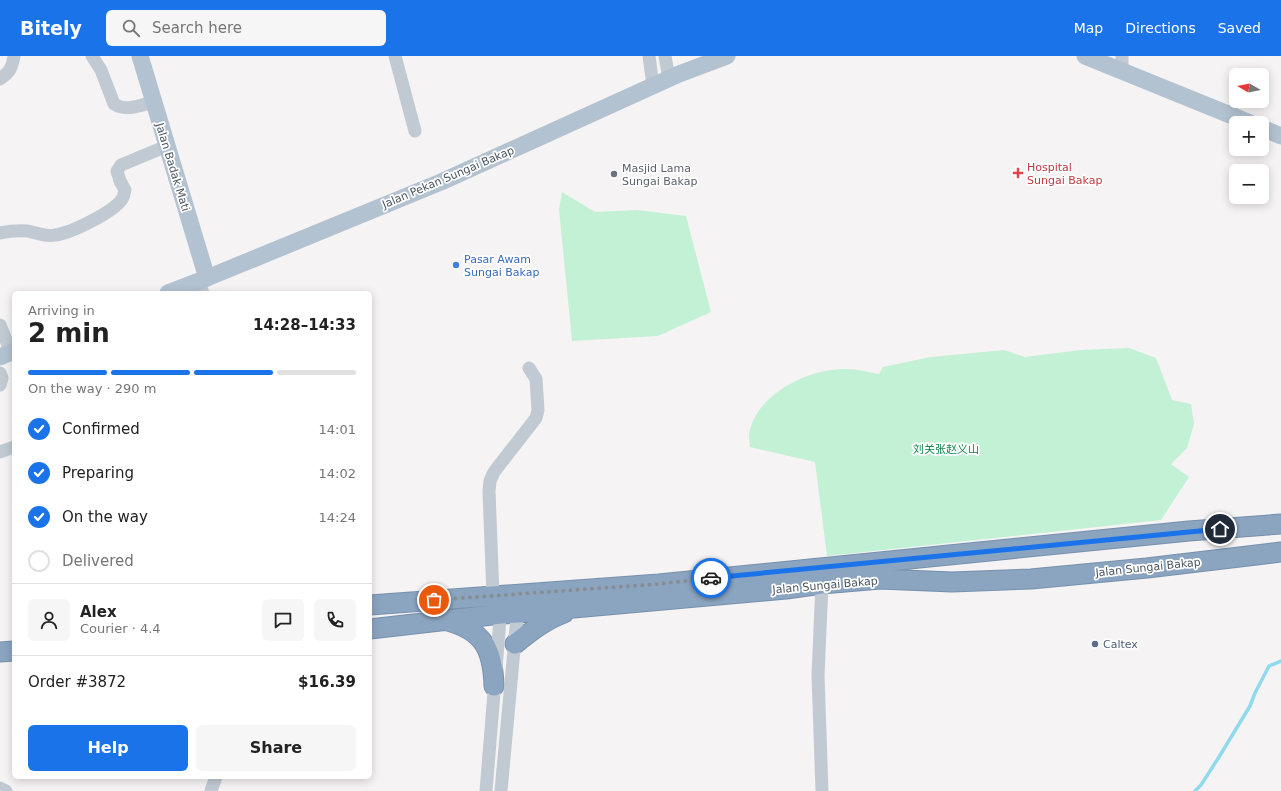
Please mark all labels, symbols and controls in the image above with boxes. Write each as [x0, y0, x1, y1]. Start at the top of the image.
search box [106, 10, 386, 46]
text: Bitely [20, 17, 82, 39]
icon: search [120, 17, 142, 39]
text: Search here [152, 19, 242, 37]
text: Map [1074, 20, 1103, 36]
text: Directions [1125, 20, 1196, 36]
text: Saved [1218, 20, 1261, 36]
north arrow [1229, 68, 1269, 108]
map controls [1229, 68, 1269, 204]
button: + [1229, 116, 1269, 156]
street label: Jalan Badak Mati [153, 120, 192, 213]
street label: Jalan Pekan Sungai Bakap [379, 144, 516, 212]
place label: Hospital Sungai Bakap [1027, 161, 1102, 187]
place label: Masjid Lama Sungai Bakap [622, 162, 697, 188]
button: − [1229, 164, 1269, 204]
marker: Hospital Sungai Bakap [1012, 167, 1024, 179]
marker: Masjid Lama Sungai Bakap [609, 169, 619, 179]
place label: Pasar Awam Sungai Bakap [464, 253, 539, 279]
marker: Pasar Awam Sungai Bakap [451, 260, 461, 270]
text: Arriving in [28, 303, 95, 318]
text: 14:28–14:33 [253, 316, 356, 334]
text: 2 min [28, 318, 110, 348]
text: On the way · 290 m [28, 381, 156, 396]
icon: check [28, 418, 50, 440]
text: Confirmed [62, 420, 140, 438]
text: 14:01 [319, 422, 356, 437]
park label: 刘关张赵义山 [913, 443, 979, 456]
icon: check [28, 462, 50, 484]
text: Preparing [62, 464, 134, 482]
text: 14:02 [319, 466, 356, 481]
icon: check [28, 506, 50, 528]
text: On the way [62, 508, 148, 526]
text: 14:24 [319, 510, 356, 525]
pin [1203, 512, 1237, 546]
icon: home [1209, 518, 1231, 540]
text: Delivered [62, 552, 134, 570]
street label: Jalan Sungai Bakap [1094, 556, 1201, 580]
courier [691, 558, 731, 598]
icon: car [700, 567, 722, 589]
street label: Jalan Sungai Bakap [771, 574, 878, 597]
pin [417, 583, 451, 617]
icon: bag [423, 589, 445, 611]
button: person [28, 599, 70, 641]
button: chat [262, 599, 304, 641]
button: phone [314, 599, 356, 641]
text: Alex [80, 603, 117, 621]
text: Courier · 4.4 [80, 621, 161, 636]
place label: Caltex [1103, 638, 1138, 651]
marker: Caltex [1090, 639, 1100, 649]
text: Order #3872 [28, 673, 126, 691]
text: $16.39 [298, 673, 356, 691]
button: Help [28, 725, 188, 771]
button: Share [196, 725, 356, 771]

